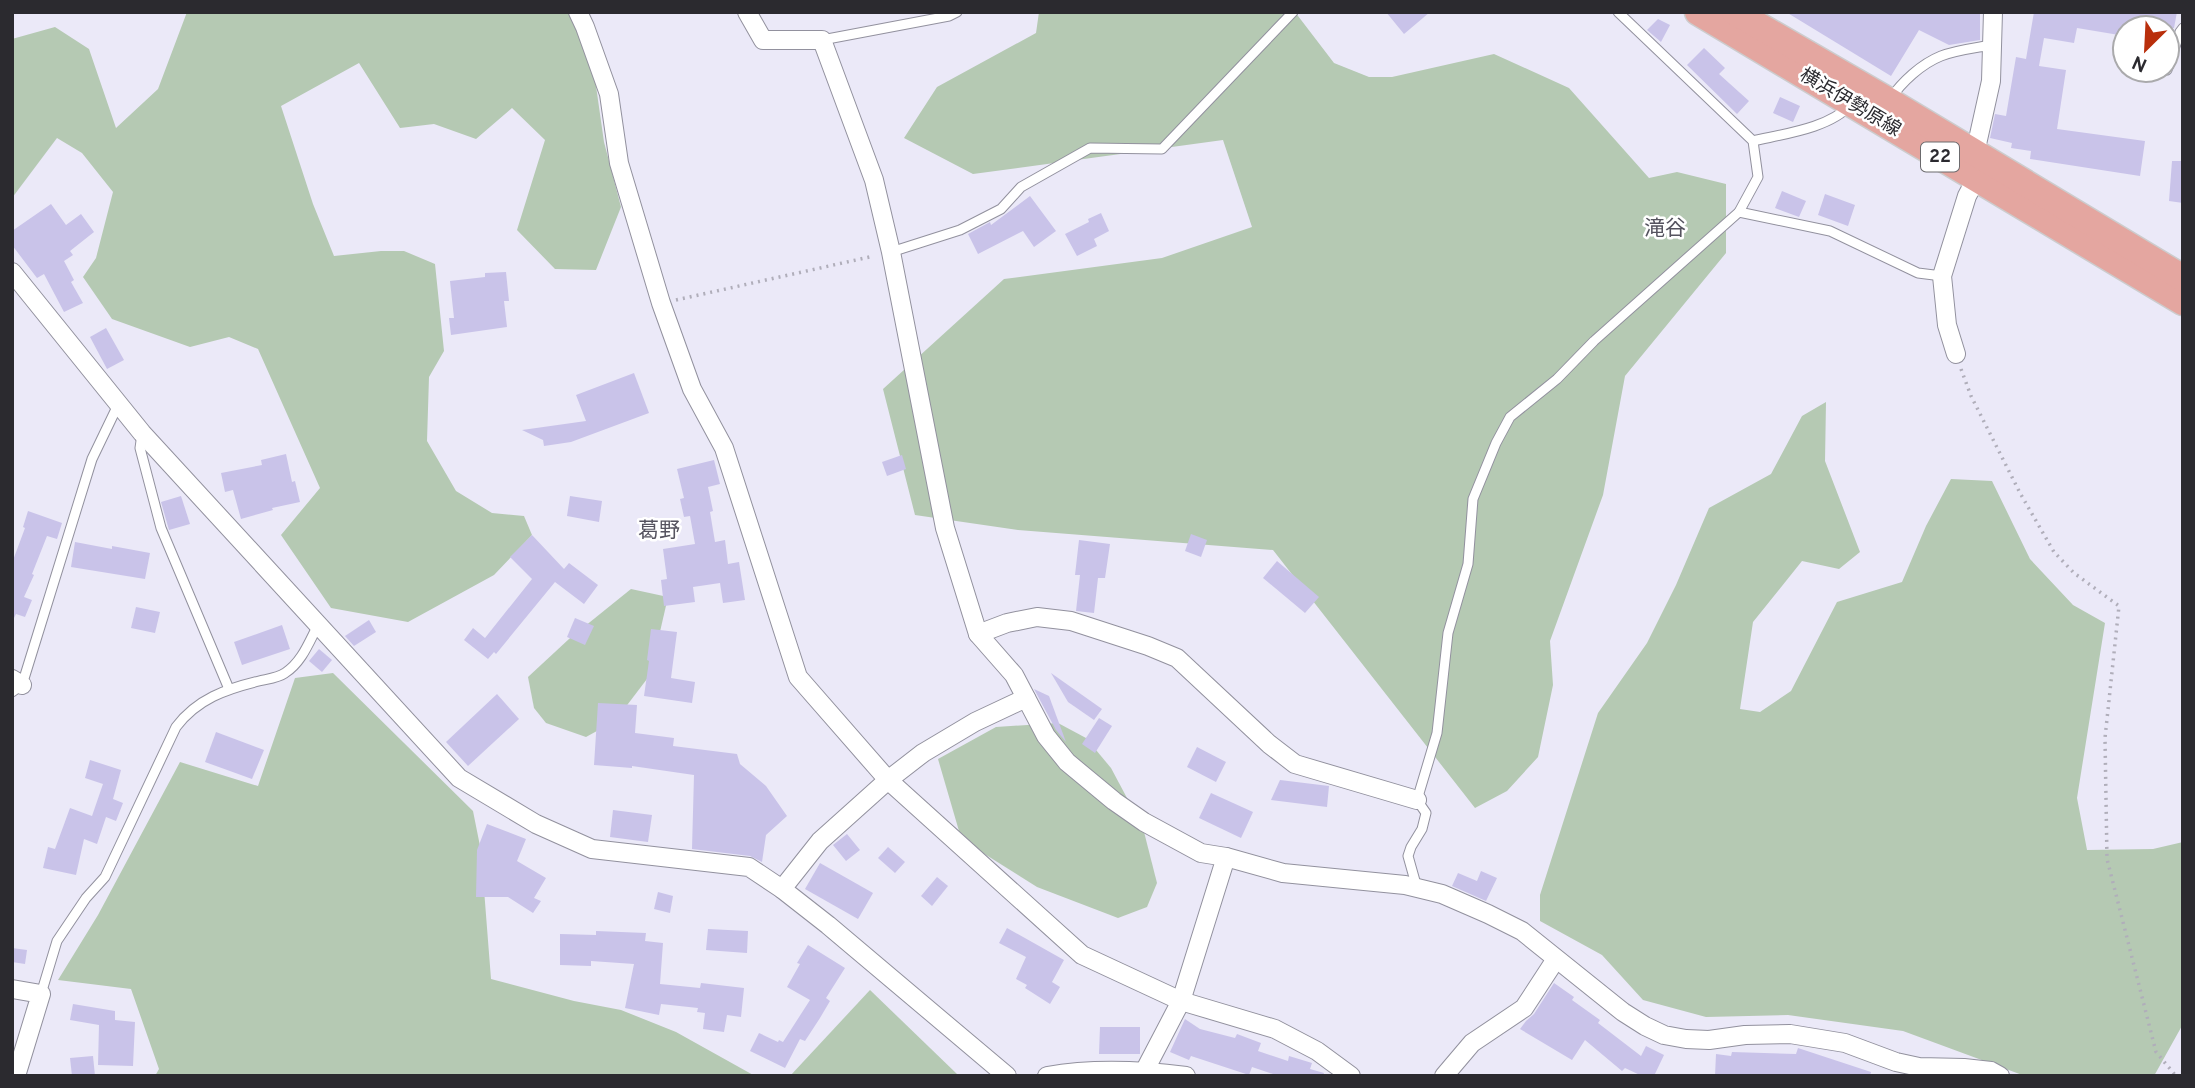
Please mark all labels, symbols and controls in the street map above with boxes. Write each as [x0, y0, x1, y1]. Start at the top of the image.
north arrow [2111, 14, 2181, 84]
text: N [2129, 49, 2151, 76]
street label: 横浜伊勢原線 [1795, 63, 1905, 143]
road number: 22 [1921, 142, 1959, 172]
district label: 滝谷 [1644, 216, 1686, 243]
district label: 葛野 [638, 518, 680, 545]

